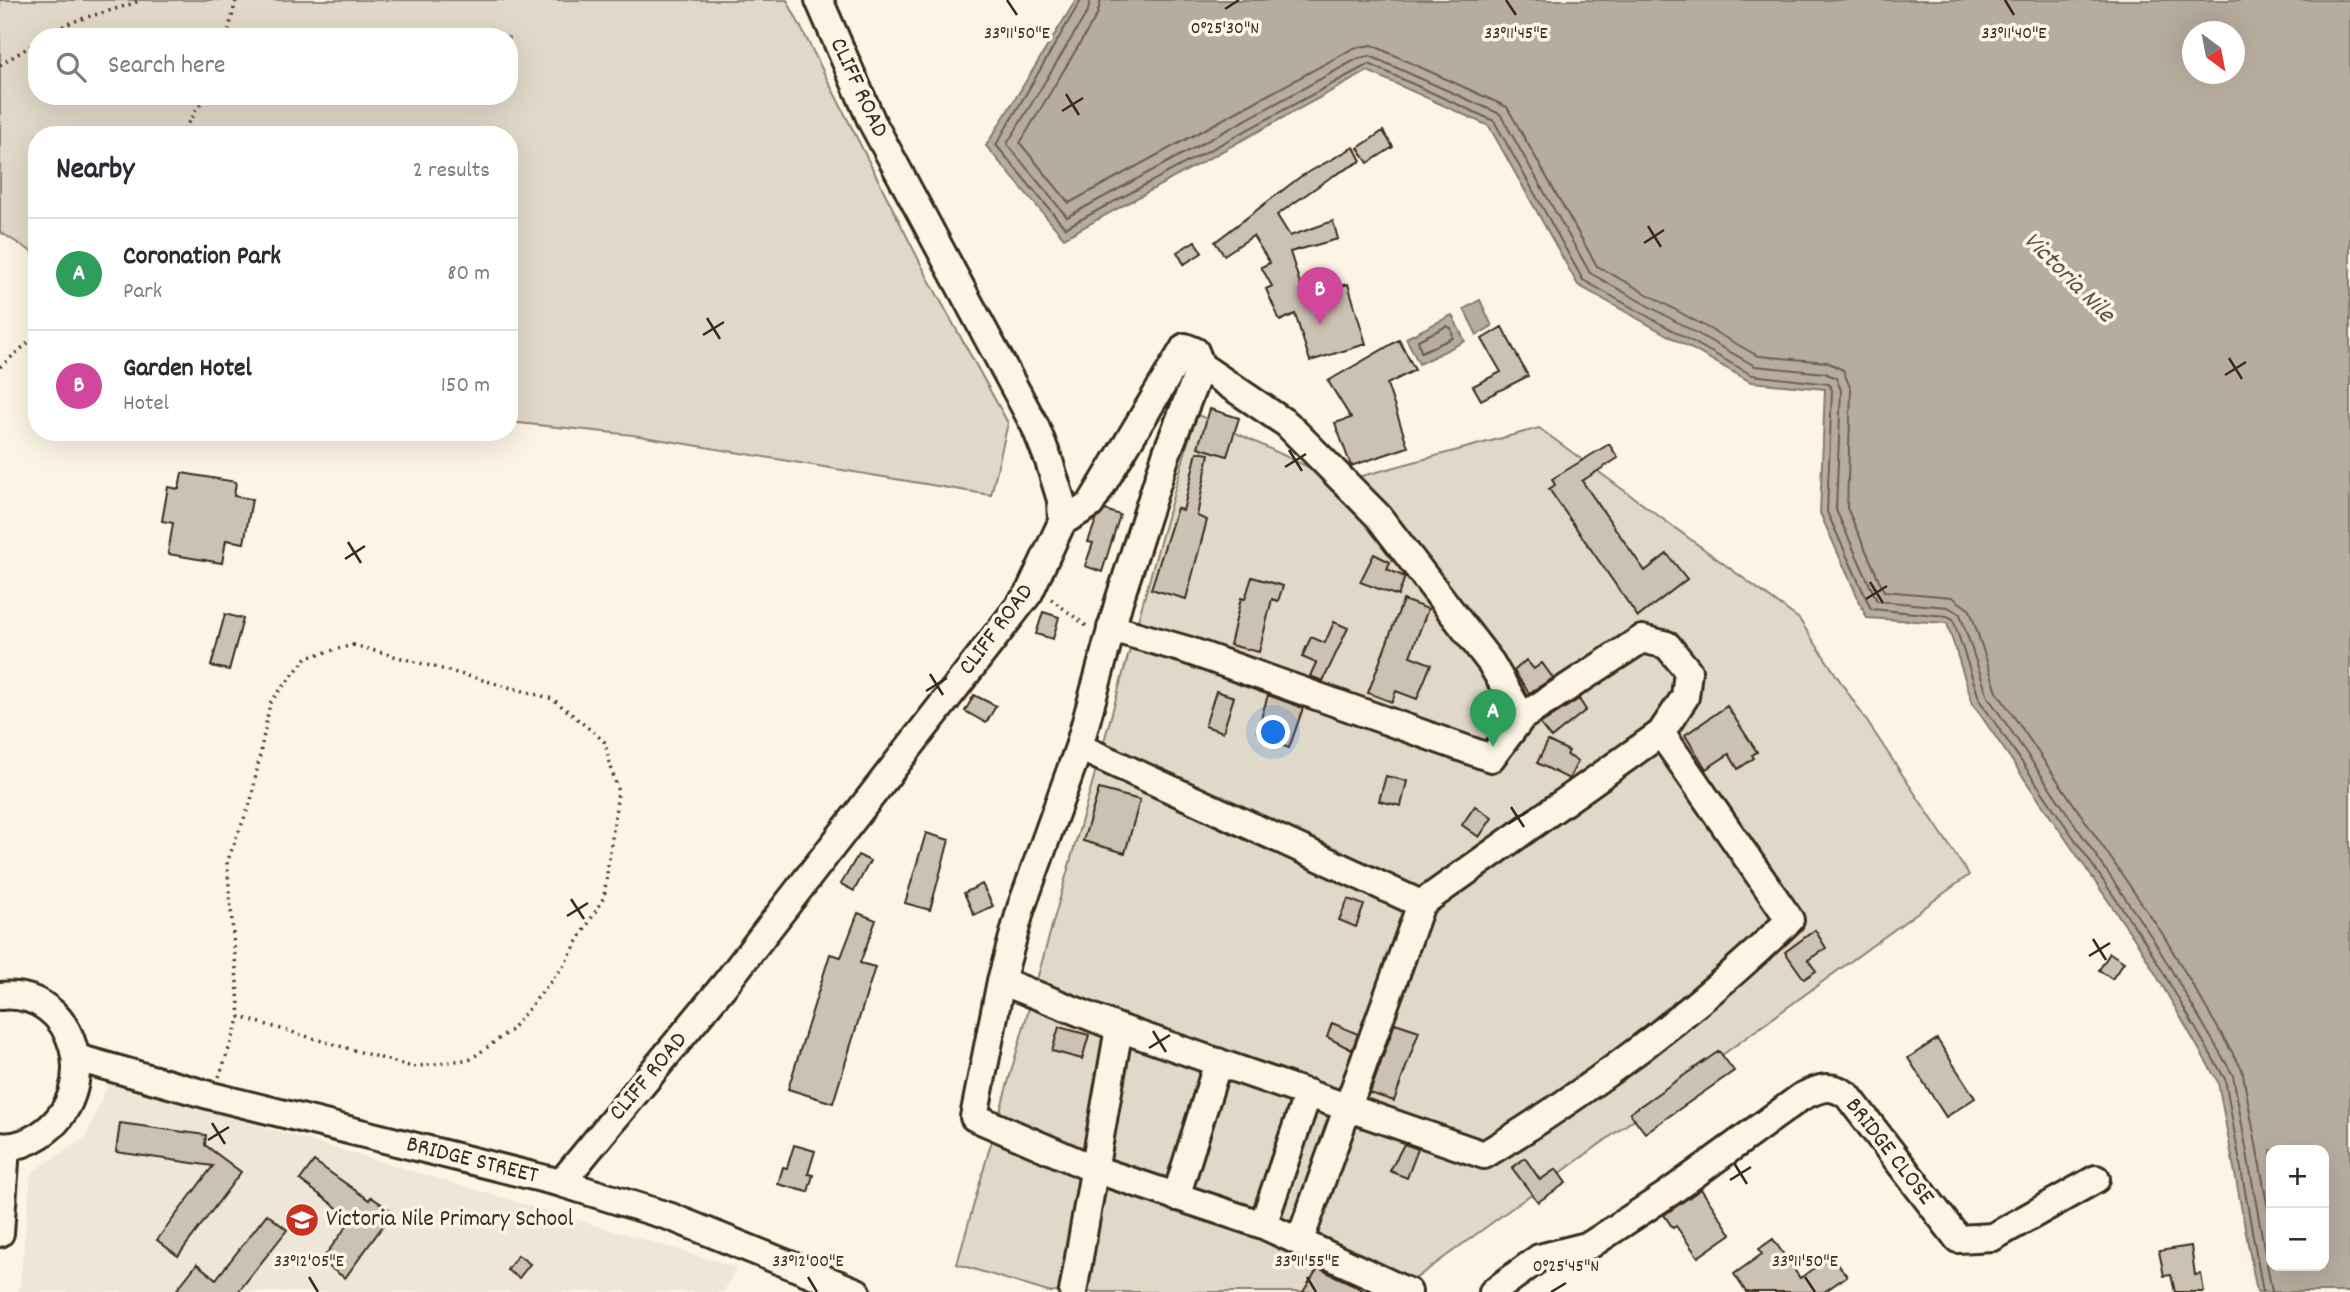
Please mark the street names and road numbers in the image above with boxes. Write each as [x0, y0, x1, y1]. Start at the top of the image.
street label: CLIFF ROAD [820, 32, 896, 144]
street label: CLIFF ROAD [951, 577, 1043, 683]
street label: CLIFF ROAD [602, 1025, 696, 1129]
street label: BRIDGE CLOSE [1836, 1091, 1942, 1213]
street label: BRIDGE STREET [403, 1128, 542, 1194]

